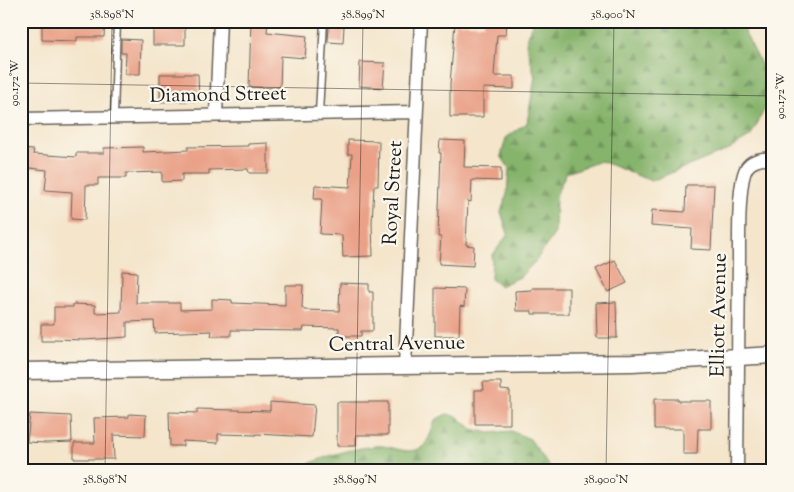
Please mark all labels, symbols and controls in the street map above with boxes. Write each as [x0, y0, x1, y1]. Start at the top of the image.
text: 38.898°N [90, 6, 135, 24]
text: 38.899°N [341, 6, 385, 24]
text: 38.900°N [591, 6, 636, 24]
text: 90.172°W [6, 59, 24, 106]
text: 90.172°W [772, 72, 790, 119]
street label: Diamond Street [149, 80, 287, 112]
street label: Royal Street [377, 140, 411, 246]
street label: Elliott Avenue [704, 253, 736, 377]
street label: Central Avenue [328, 329, 466, 361]
text: 38.898°N [83, 471, 128, 489]
text: 38.899°N [333, 471, 377, 489]
text: 38.900°N [584, 471, 629, 489]

